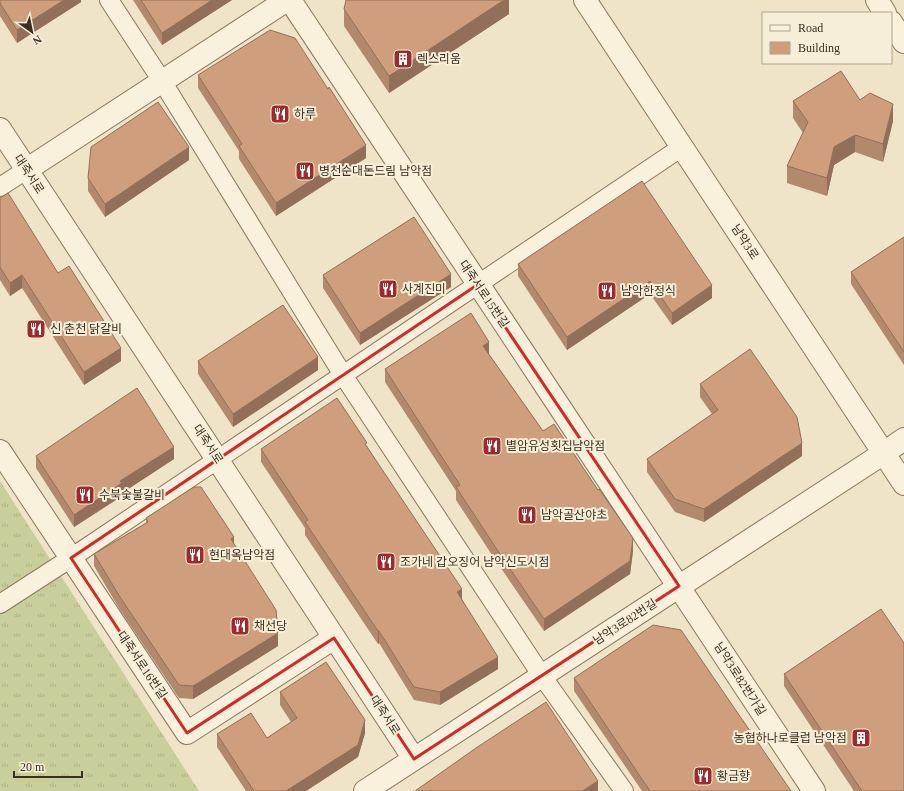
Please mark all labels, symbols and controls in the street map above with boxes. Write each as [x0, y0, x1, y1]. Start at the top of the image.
north arrow [12, 12, 52, 52]
legend [762, 12, 892, 64]
text: Road [798, 21, 823, 35]
text: N [31, 33, 44, 48]
text: Building [798, 41, 840, 55]
building icon: 렉스리움 [392, 48, 414, 70]
place label: 렉스리움 [417, 52, 461, 66]
restaurant icon: 하루 [269, 103, 291, 125]
place label: 하루 [294, 107, 316, 121]
street label: 대죽서로 [11, 152, 47, 196]
restaurant icon: 병천순대돈드림 남악점 [294, 160, 316, 182]
place label: 병천순대돈드림 남악점 [319, 164, 432, 178]
street label: 남악3로 [728, 222, 762, 262]
street label: 대죽서로15번길 [456, 258, 512, 330]
restaurant icon: 사계진미 [377, 278, 399, 300]
restaurant icon: 남악한정식 [596, 280, 618, 302]
place label: 사계진미 [402, 282, 446, 296]
place label: 남악한정식 [621, 284, 676, 298]
restaurant icon: 신 춘천 닭갈비 [25, 318, 47, 340]
place label: 신 춘천 닭갈비 [50, 322, 122, 336]
street label: 대죽서로 [190, 422, 226, 466]
restaurant icon: 별암유성횟집남악점 [481, 435, 503, 457]
place label: 별암유성횟집남악점 [506, 439, 605, 453]
restaurant icon: 수북숯불갈비 [74, 484, 96, 506]
place label: 수북숯불갈비 [99, 488, 165, 502]
restaurant icon: 남악골산야초 [516, 504, 538, 526]
place label: 남악골산야초 [541, 508, 607, 522]
restaurant icon: 현대옥남악점 [184, 544, 206, 566]
place label: 현대옥남악점 [209, 548, 275, 562]
restaurant icon: 조가네 갑오징어 남악신도시점 [375, 551, 397, 573]
place label: 조가네 갑오징어 남악신도시점 [400, 555, 550, 569]
street label: 남악3로82번길 [590, 596, 660, 648]
restaurant icon: 채선당 [229, 615, 251, 637]
place label: 채선당 [254, 619, 287, 633]
street label: 대죽서로16번길 [114, 629, 170, 701]
street label: 남악3로82번가길 [711, 640, 769, 718]
street label: 대죽서로 [367, 693, 403, 737]
building icon: 농협하나로클럽 남악점 [850, 727, 872, 749]
place label: 농협하나로클럽 남악점 [734, 731, 847, 745]
scale bar [14, 753, 82, 779]
text: 20 m [20, 760, 45, 774]
restaurant icon: 황금향 [692, 765, 714, 787]
place label: 황금향 [717, 769, 750, 783]

